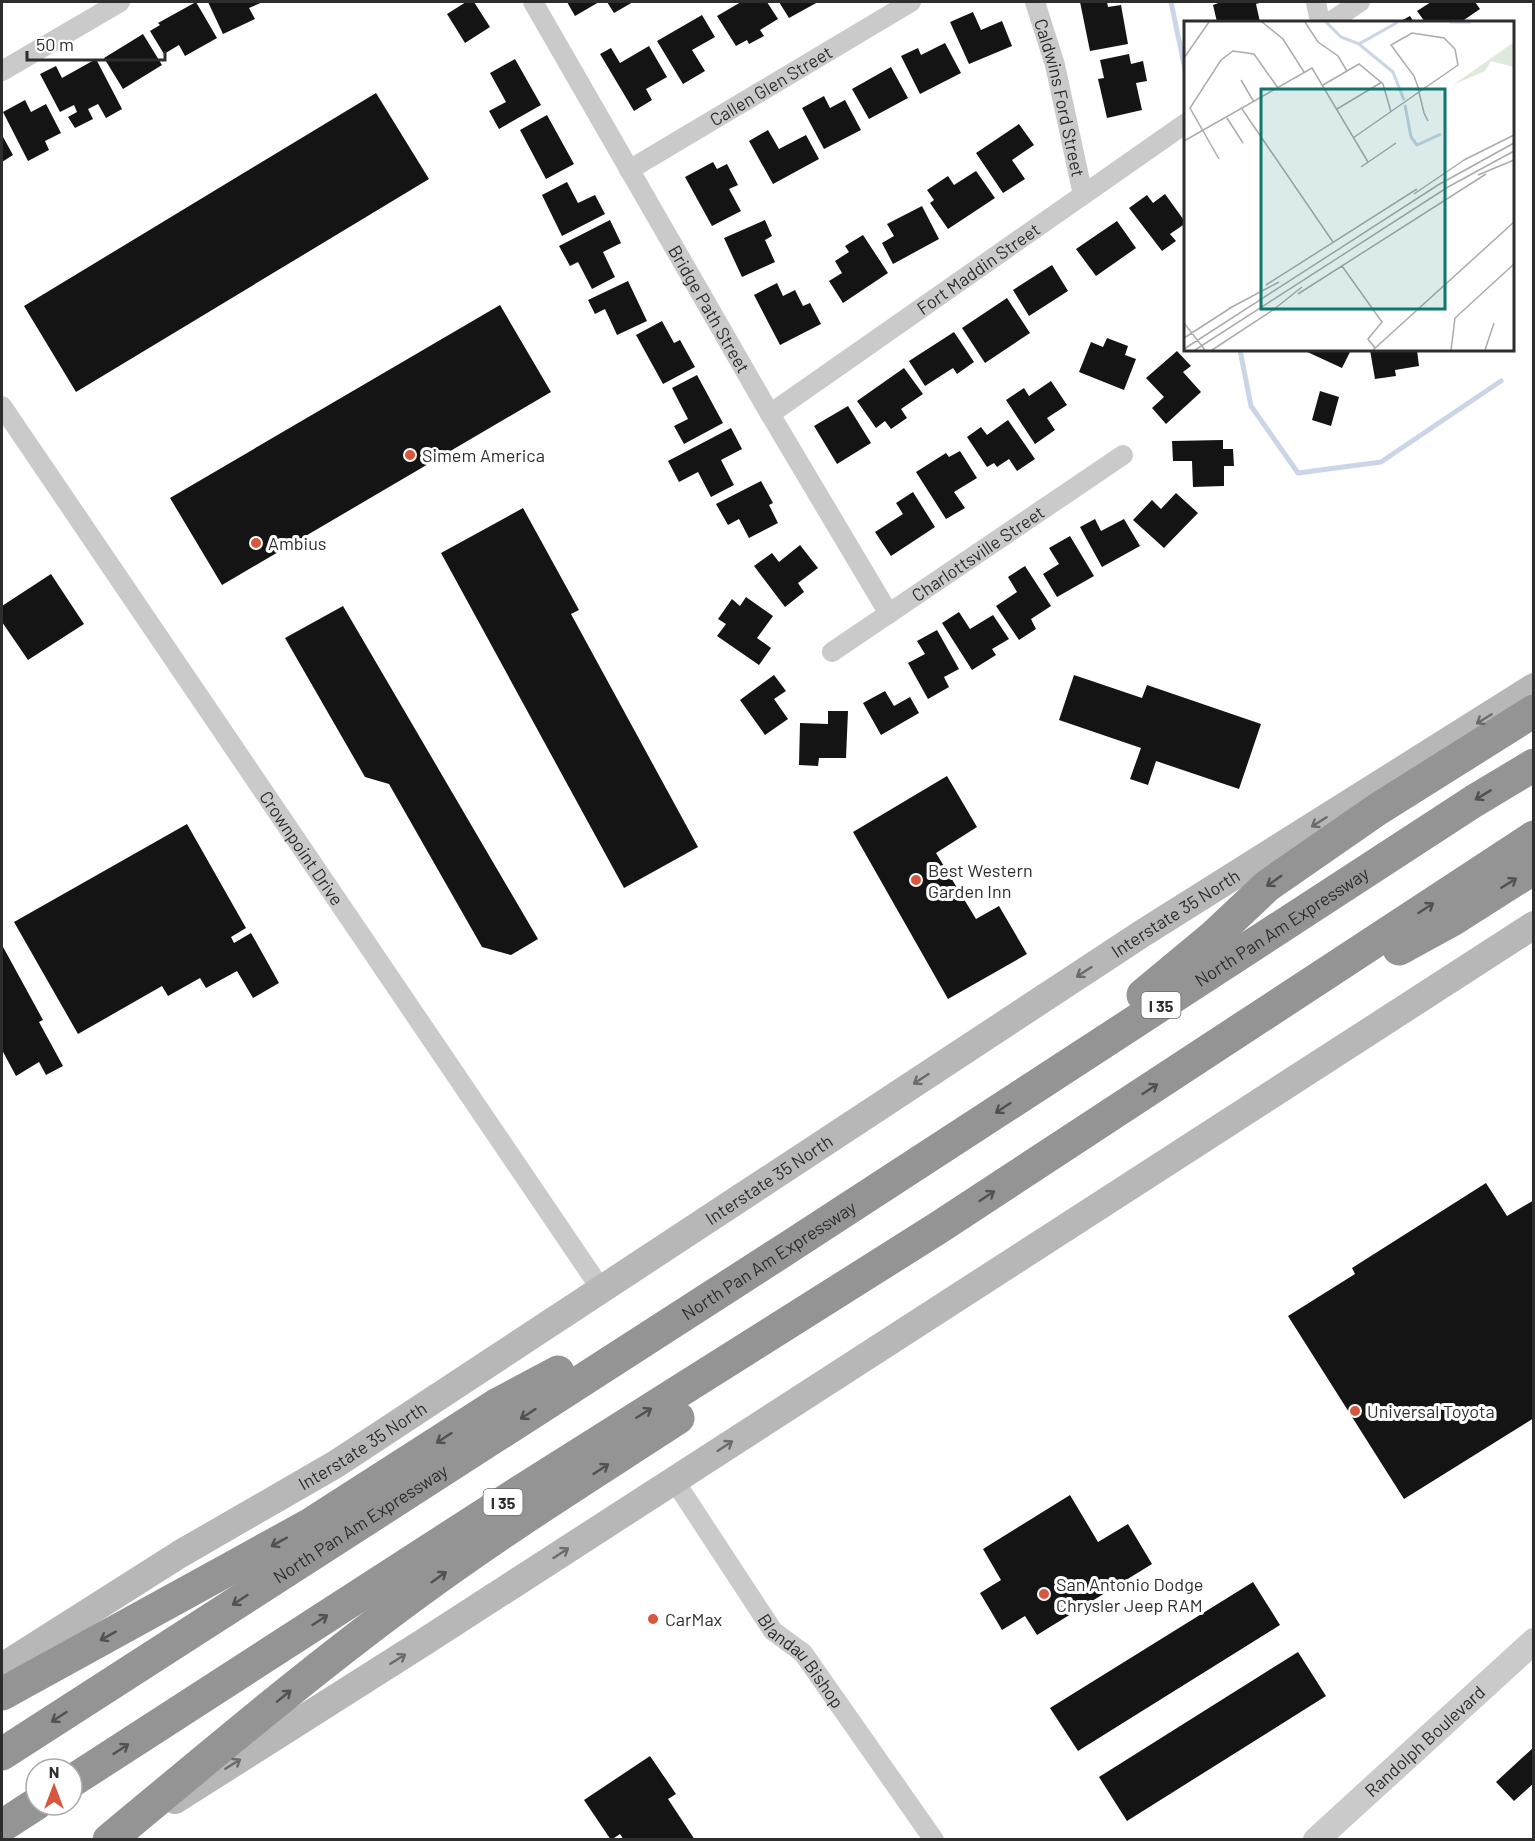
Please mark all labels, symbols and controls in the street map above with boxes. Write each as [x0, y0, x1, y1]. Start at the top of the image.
street label: Caldwins Ford Street [1030, 16, 1090, 179]
inset map [1184, 21, 1514, 351]
scale bar [27, 24, 165, 62]
text: 50 m [36, 33, 74, 55]
street label: Callen Glen Street [706, 41, 836, 130]
street label: Fort Maddin Street [912, 218, 1044, 319]
street label: Bridge Path Street [664, 241, 755, 377]
place label: Simem America [422, 444, 545, 466]
marker: Simem America [403, 448, 417, 462]
street label: Charlottsville Street [907, 501, 1048, 606]
place label: Ambius [268, 532, 327, 554]
marker: Ambius [249, 536, 263, 550]
one-way arrow [1476, 713, 1493, 725]
street label: Crownpoint Drive [255, 786, 348, 909]
one-way arrow [1475, 790, 1492, 802]
one-way arrow [1311, 817, 1328, 829]
place label: Best Western Garden Inn [928, 859, 1033, 902]
street label: North Pan Am Expressway [1190, 862, 1373, 991]
street label: Interstate 35 North [1107, 864, 1244, 962]
marker: Best Western Garden Inn [909, 873, 923, 887]
one-way arrow [1267, 875, 1283, 887]
one-way arrow [1500, 877, 1517, 889]
one-way arrow [1417, 902, 1434, 914]
one-way arrow [1075, 966, 1092, 979]
road number: I 35 [1142, 992, 1180, 1018]
one-way arrow [912, 1073, 929, 1086]
one-way arrow [1141, 1083, 1158, 1095]
one-way arrow [996, 1102, 1012, 1114]
street label: Interstate 35 North [701, 1129, 837, 1229]
one-way arrow [978, 1190, 995, 1202]
street label: North Pan Am Expressway [677, 1196, 860, 1324]
street label: Interstate 35 North [294, 1397, 431, 1494]
place label: Universal Toyota [1367, 1400, 1495, 1422]
marker: Universal Toyota [1348, 1404, 1362, 1418]
one-way arrow [635, 1407, 652, 1419]
one-way arrow [520, 1409, 537, 1421]
one-way arrow [436, 1433, 453, 1445]
one-way arrow [716, 1440, 733, 1453]
street label: North Pan Am Expressway [269, 1459, 452, 1588]
one-way arrow [592, 1462, 609, 1475]
road number: I 35 [484, 1489, 522, 1515]
one-way arrow [271, 1536, 288, 1548]
one-way arrow [553, 1547, 569, 1559]
one-way arrow [430, 1571, 446, 1583]
place label: San Antonio Dodge Chrysler Jeep RAM [1056, 1573, 1203, 1616]
marker: San Antonio Dodge Chrysler Jeep RAM [1037, 1587, 1051, 1601]
one-way arrow [232, 1594, 249, 1606]
place label: CarMax [665, 1608, 723, 1630]
street label: Blandau Bishop [754, 1609, 849, 1712]
marker: CarMax [646, 1612, 660, 1626]
one-way arrow [311, 1614, 328, 1626]
one-way arrow [100, 1631, 118, 1642]
one-way arrow [389, 1653, 406, 1665]
street label: Randolph Boulevard [1360, 1681, 1489, 1801]
one-way arrow [275, 1689, 291, 1702]
one-way arrow [51, 1711, 68, 1723]
one-way arrow [112, 1743, 129, 1755]
north arrow [24, 1757, 84, 1817]
one-way arrow [224, 1757, 241, 1769]
text: N [49, 1762, 59, 1781]

